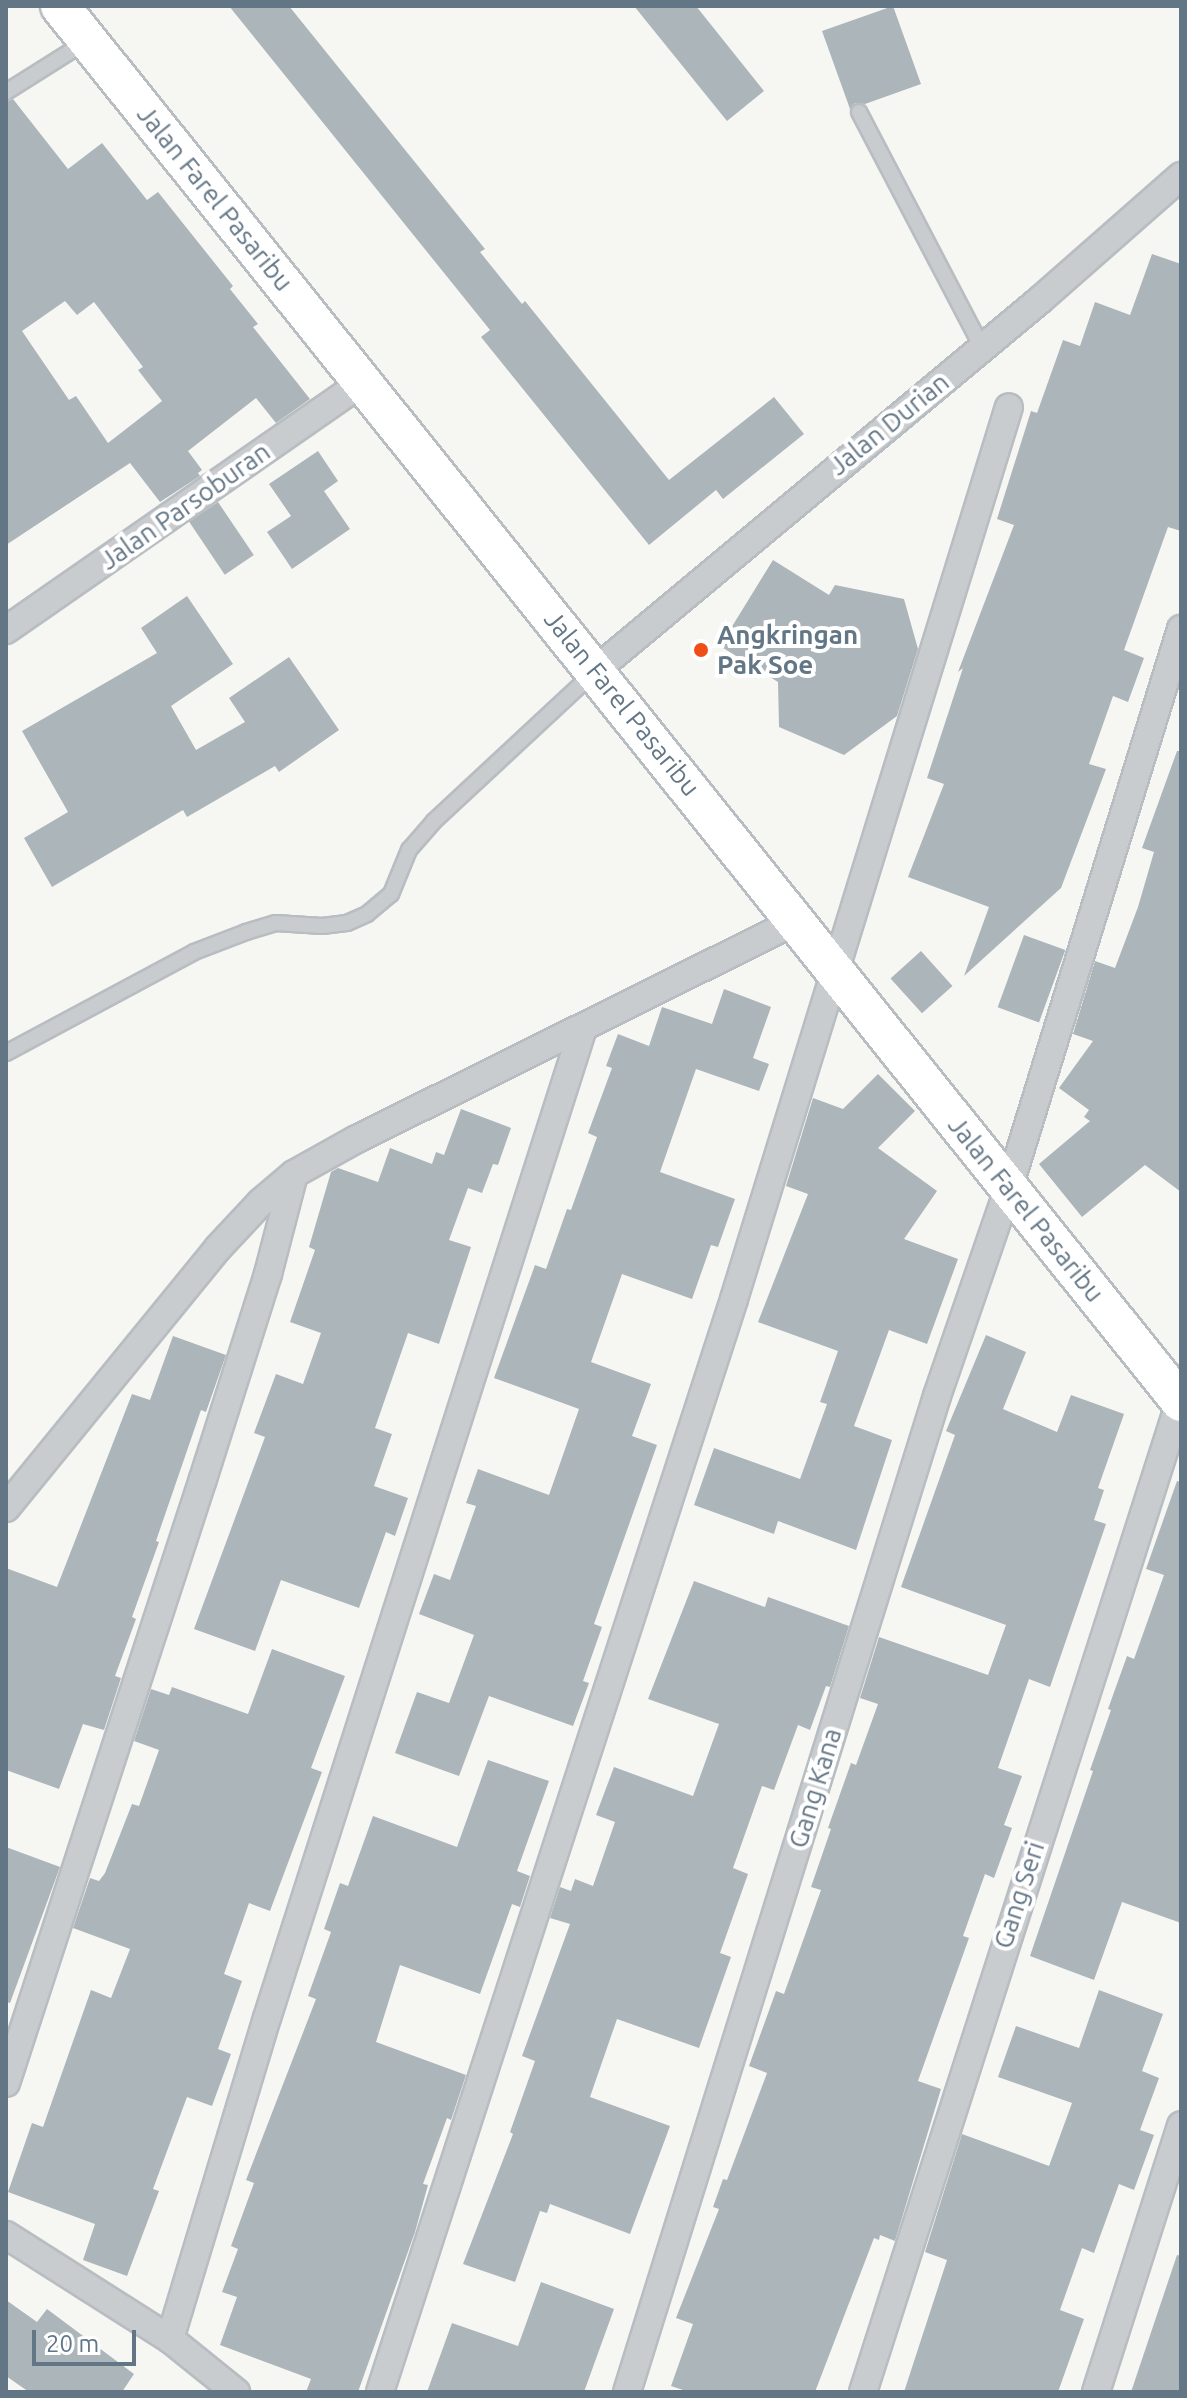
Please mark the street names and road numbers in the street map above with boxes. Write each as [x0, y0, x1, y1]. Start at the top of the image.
street label: Jalan Farel Pasaribu [131, 99, 299, 297]
street label: Jalan Durian [823, 366, 955, 482]
street label: Jalan Parsoburan [94, 436, 276, 576]
street label: Jalan Farel Pasaribu [538, 604, 706, 802]
street label: Jalan Farel Pasaribu [942, 1110, 1110, 1308]
street label: Gang Kana [782, 1724, 848, 1852]
street label: Gang Seri [987, 1838, 1051, 1952]

